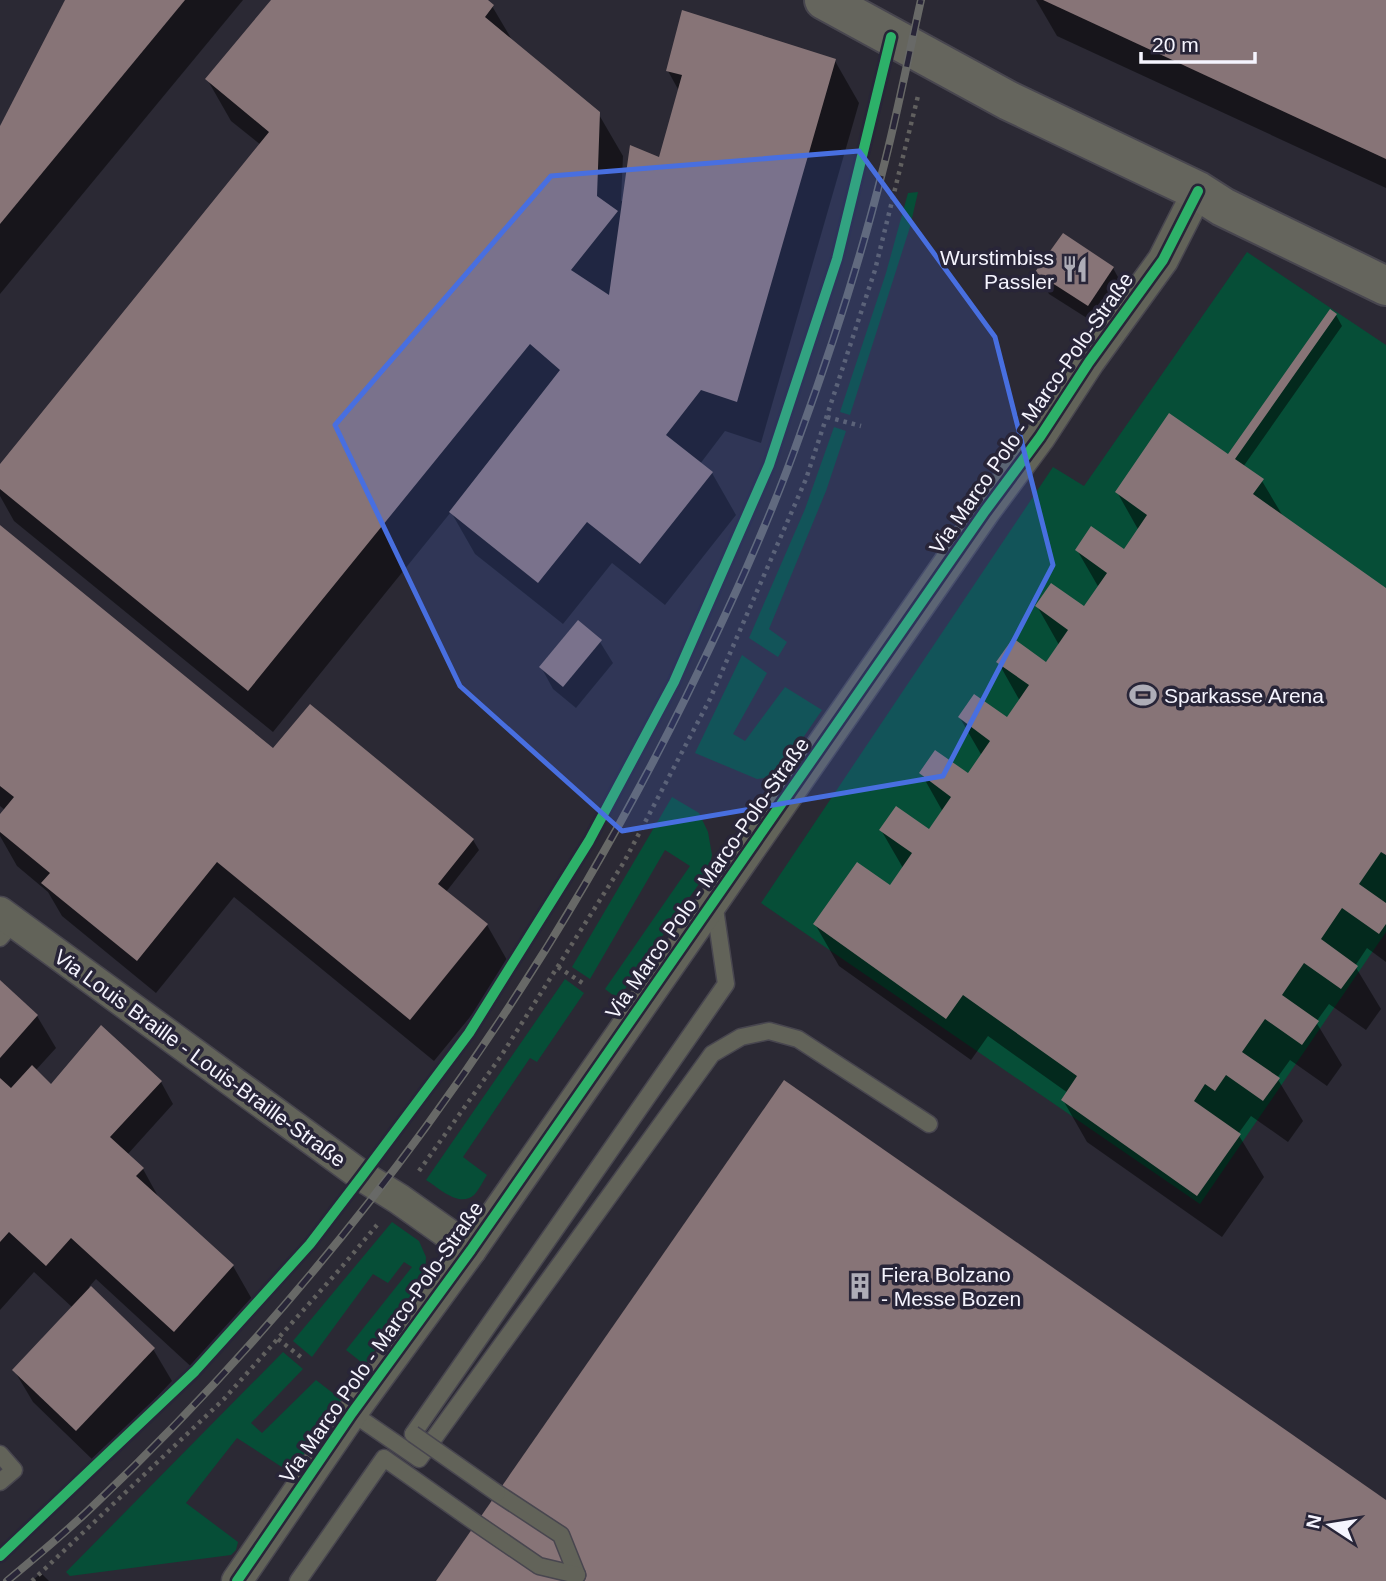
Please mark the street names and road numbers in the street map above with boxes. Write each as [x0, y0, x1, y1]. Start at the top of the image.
street label: Via Marco Polo - Marco-Polo-Straße [925, 268, 1137, 558]
street label: Via Marco Polo - Marco-Polo-Straße [601, 733, 813, 1023]
street label: Via Louis Braille - Louis-Braille-Straße [50, 945, 350, 1171]
street label: Via Marco Polo - Marco-Polo-Straße [275, 1197, 487, 1487]

